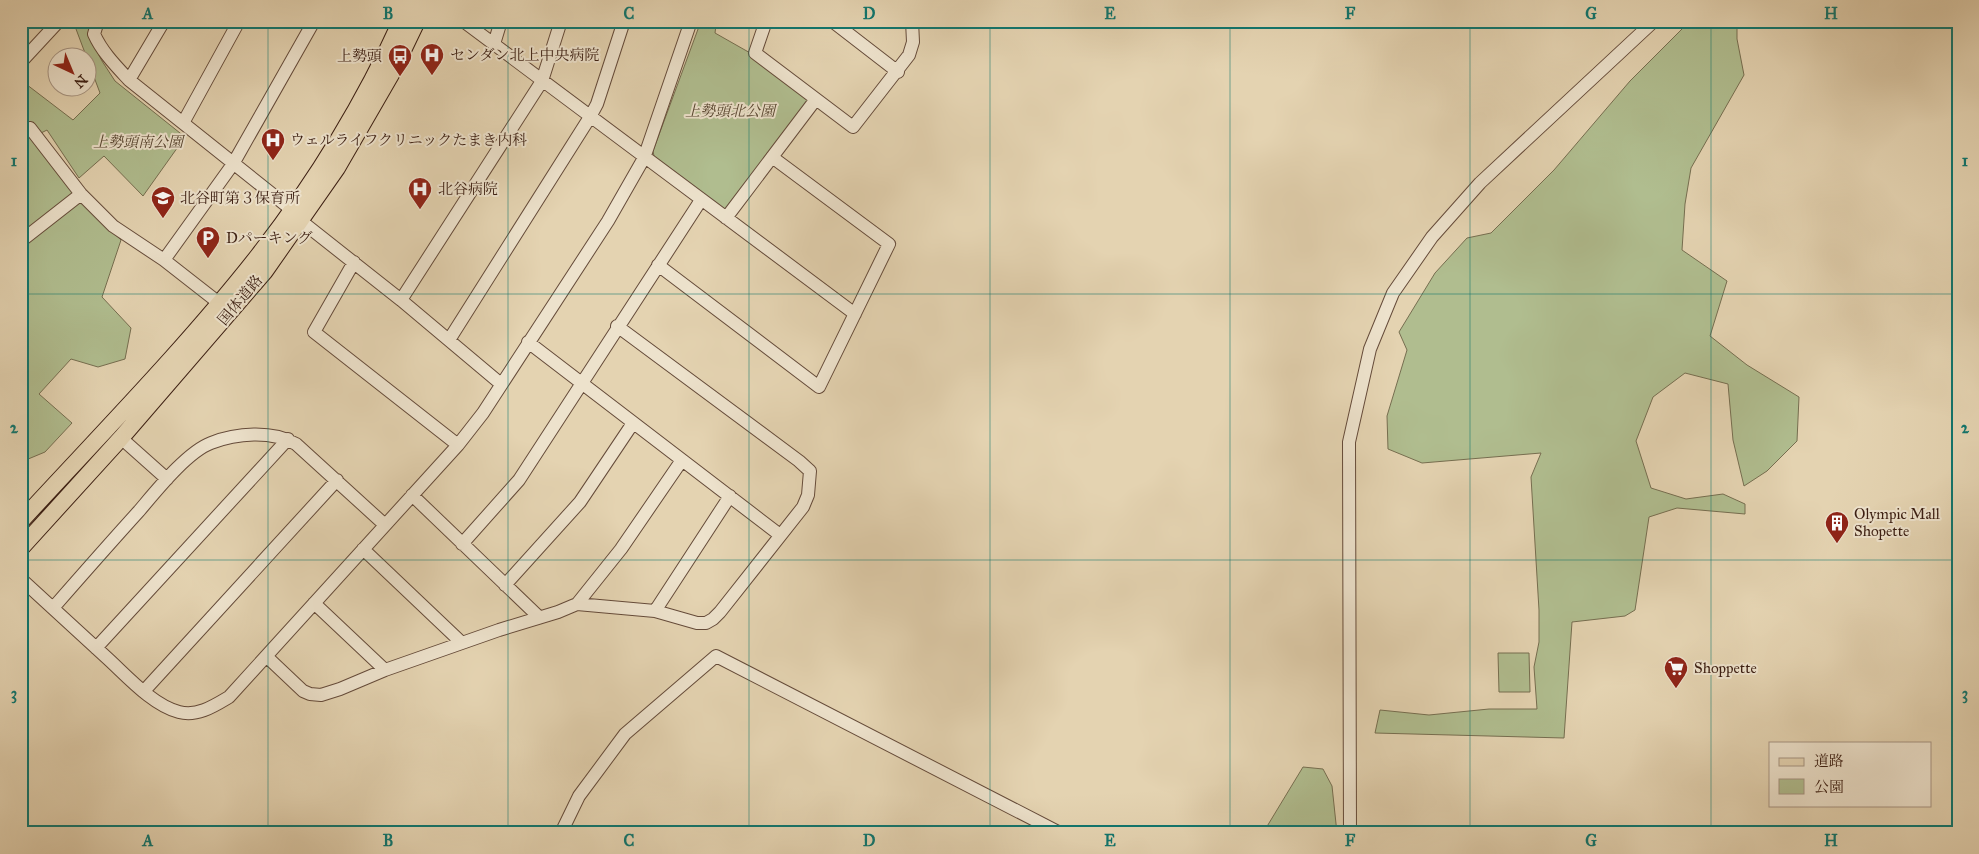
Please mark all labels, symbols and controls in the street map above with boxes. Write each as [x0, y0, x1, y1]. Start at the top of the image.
text: A [142, 4, 154, 23]
text: B [383, 4, 393, 23]
text: C [624, 4, 635, 23]
text: D [863, 4, 876, 23]
text: E [1104, 4, 1116, 23]
text: F [1345, 4, 1356, 23]
text: G [1585, 4, 1597, 23]
text: H [1824, 4, 1838, 23]
hospital icon: センダン北上中央病院 [419, 42, 445, 76]
bus stop icon: 上勢頭 [387, 43, 413, 77]
place label: センダン北上中央病院 [450, 46, 600, 64]
place label: 上勢頭 [337, 47, 382, 65]
north arrow [48, 48, 98, 98]
text: N [70, 71, 91, 91]
park label: 上勢頭北公園 [685, 102, 778, 120]
hospital icon: ウェルライフクリニックたまき内科 [260, 127, 286, 161]
place label: ウェルライフクリニックたまき内科 [290, 131, 527, 149]
park label: 上勢頭南公園 [93, 133, 186, 151]
text: 1 [11, 151, 18, 170]
text: 1 [1962, 151, 1969, 170]
hospital icon: 北谷病院 [407, 176, 433, 210]
place label: 北谷病院 [438, 180, 498, 198]
school or university icon: 北谷町第３保育所 [150, 185, 176, 219]
place label: 北谷町第３保育所 [180, 189, 300, 207]
parking icon: Dパーキング [195, 225, 221, 259]
place label: Dパーキング [226, 229, 312, 247]
street label: 国体道路 [214, 271, 266, 329]
text: 2 [10, 418, 19, 437]
text: 2 [1961, 418, 1970, 437]
place label: Olympic Mall Shopette [1854, 505, 1941, 540]
building icon: Olympic Mall Shopette [1824, 510, 1850, 544]
supermarket icon: Shoppette [1663, 655, 1689, 689]
place label: Shoppette [1694, 659, 1757, 677]
text: 3 [11, 684, 17, 704]
text: 3 [1962, 684, 1968, 704]
legend [1769, 742, 1932, 806]
text: 道路 [1814, 752, 1844, 770]
text: 公園 [1814, 778, 1844, 796]
text: A [142, 831, 154, 850]
text: B [383, 831, 393, 850]
text: C [624, 831, 635, 850]
text: D [863, 831, 876, 850]
text: E [1104, 831, 1116, 850]
text: F [1345, 831, 1356, 850]
text: G [1585, 831, 1597, 850]
text: H [1824, 831, 1838, 850]

